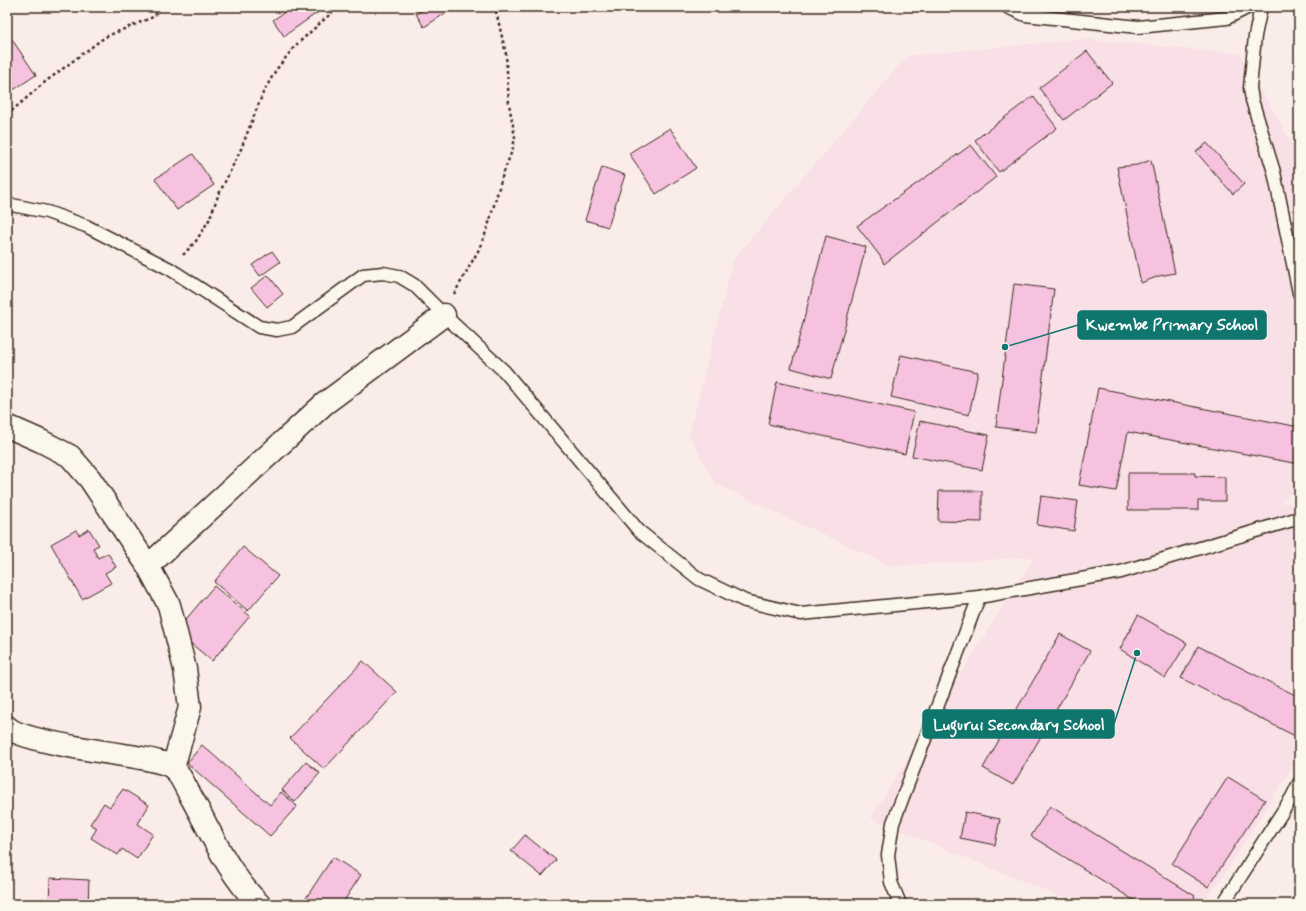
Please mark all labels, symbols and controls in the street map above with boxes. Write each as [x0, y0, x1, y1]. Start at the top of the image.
callout: Kwembe Primary School [1078, 311, 1266, 339]
text: Kwembe Primary School [1086, 315, 1258, 336]
callout: Lugurui Secondary School [923, 710, 1114, 738]
text: Lugurui Secondary School [933, 715, 1105, 738]

